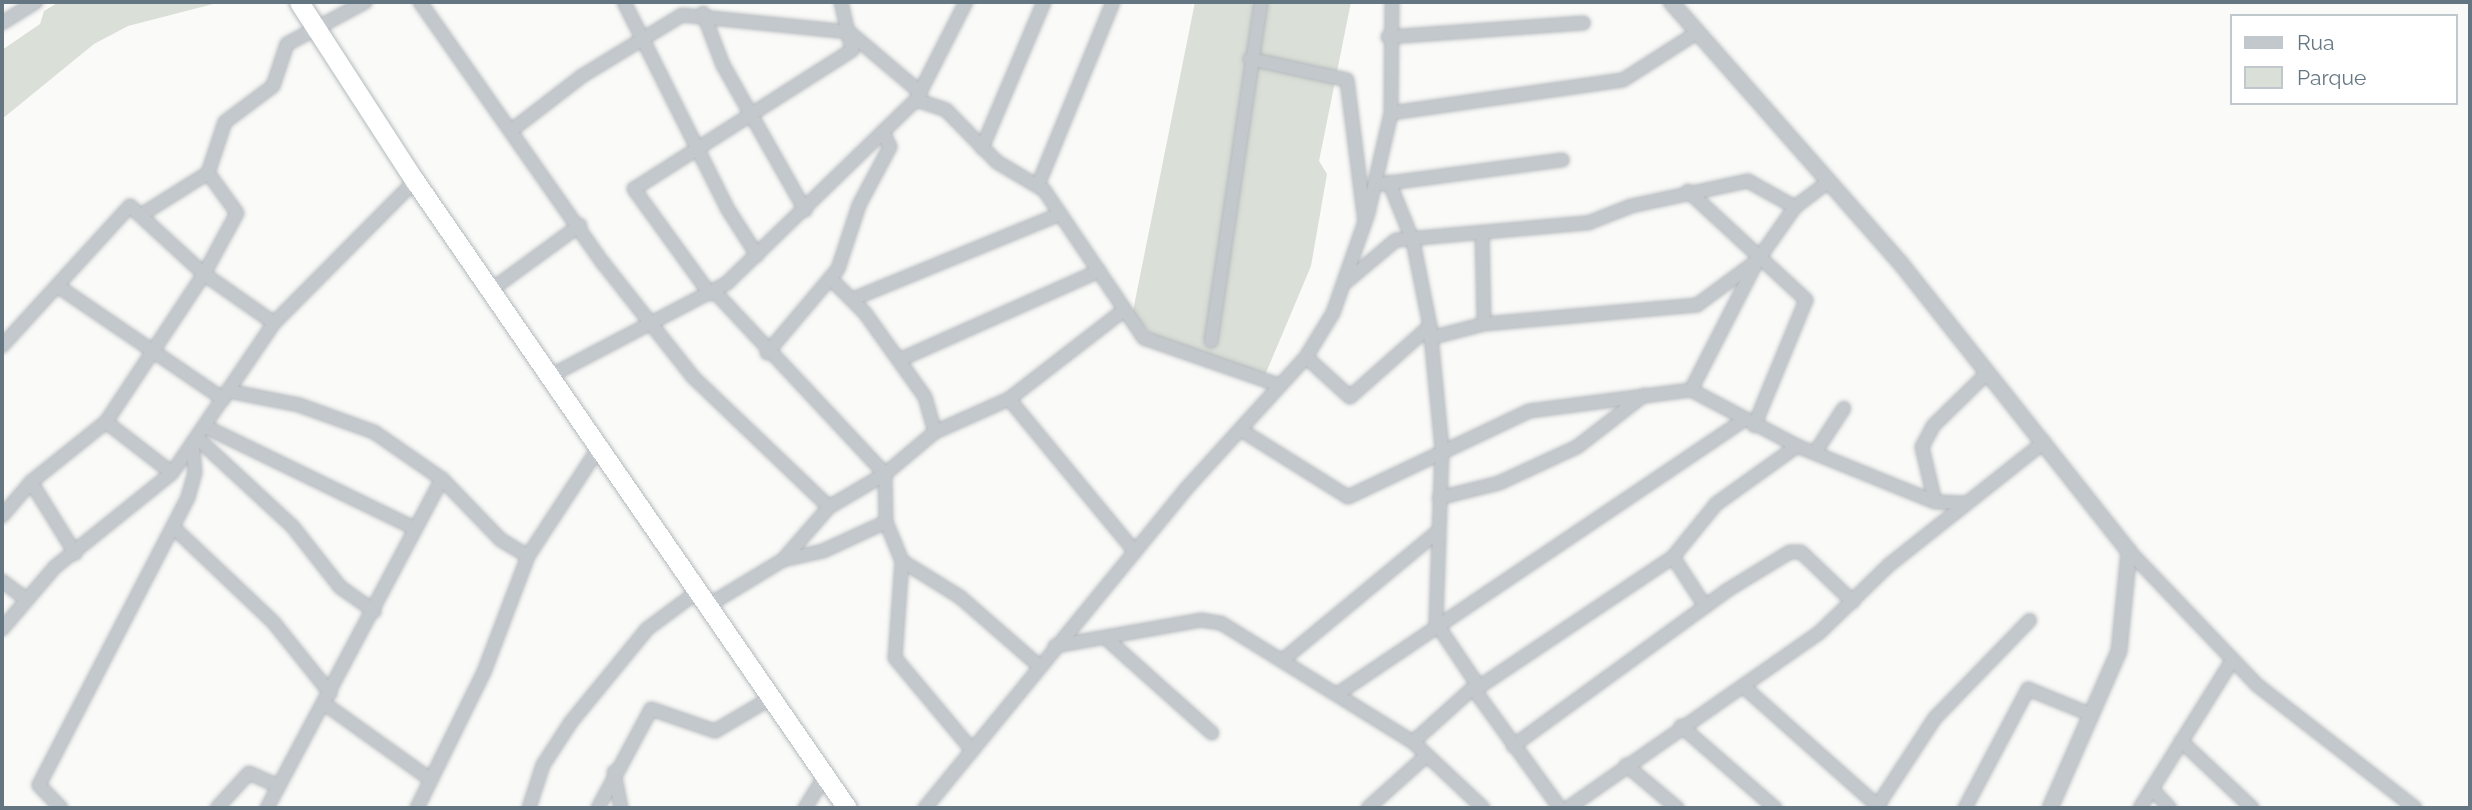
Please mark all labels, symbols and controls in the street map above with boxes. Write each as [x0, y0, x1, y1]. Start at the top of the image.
legend [2230, 14, 2458, 105]
text: Rua [2297, 30, 2334, 55]
text: Parque [2297, 65, 2366, 90]

